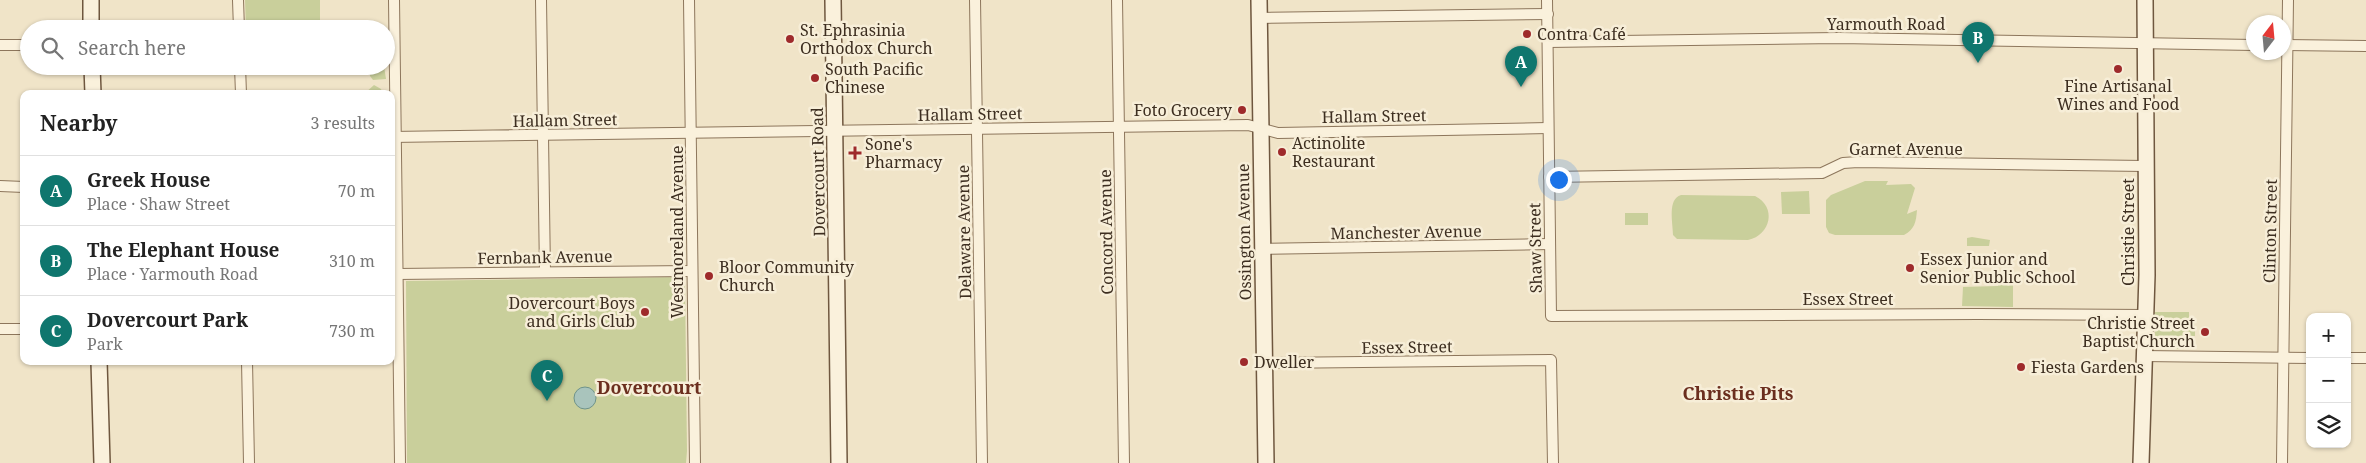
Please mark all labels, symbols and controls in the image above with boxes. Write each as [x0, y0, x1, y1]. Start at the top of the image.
street label: Yarmouth Road [1826, 13, 1945, 35]
north arrow [2246, 15, 2291, 60]
place label: St. Ephrasinia Orthodox Church [800, 19, 933, 59]
search box [20, 20, 395, 75]
pin: B [1962, 22, 1994, 63]
place label: Contra Café [1537, 23, 1626, 45]
marker: Contra Café [1521, 28, 1533, 40]
marker: St. Ephrasinia Orthodox Church [784, 33, 796, 45]
icon: search [38, 34, 66, 62]
text: Search here [78, 35, 186, 61]
pin: A [1505, 46, 1537, 87]
place label: South Pacific Chinese [825, 58, 923, 98]
marker: Fine Artisanal Wines and Food [2112, 63, 2124, 75]
marker: South Pacific Chinese [809, 72, 821, 84]
place label: Fine Artisanal Wines and Food [2057, 75, 2179, 115]
place label: Foto Grocery [1134, 99, 1233, 121]
street label: Hallam Street [918, 102, 1023, 126]
marker: Foto Grocery [1236, 104, 1248, 116]
street label: Hallam Street [1322, 104, 1427, 128]
street label: Dovercourt Road [806, 107, 830, 237]
street label: Hallam Street [513, 108, 618, 132]
text: Nearby [40, 109, 118, 137]
text: 3 results [311, 112, 375, 134]
place label: Actinolite Restaurant [1292, 132, 1376, 172]
place label: Sone's Pharmacy [865, 133, 943, 173]
street label: Garnet Avenue [1849, 138, 1963, 160]
street label: Westmoreland Avenue [666, 145, 688, 319]
marker: Actinolite Restaurant [1276, 146, 1288, 158]
marker: Sone's Pharmacy [849, 147, 861, 159]
street label: Ossington Avenue [1232, 163, 1256, 301]
street label: Delaware Avenue [952, 165, 976, 299]
text: Greek House [87, 167, 210, 193]
your location [1546, 167, 1572, 193]
street label: Concord Avenue [1094, 169, 1118, 295]
street label: Christie Street [2117, 178, 2139, 286]
street label: Clinton Street [2258, 178, 2282, 283]
text: A [50, 180, 62, 202]
text: 70 m [338, 180, 375, 202]
text: Place · Shaw Street [87, 193, 230, 215]
street label: Shaw Street [1523, 202, 1547, 293]
street label: Manchester Avenue [1330, 220, 1482, 244]
text: The Elephant House [87, 237, 279, 263]
street label: Fernbank Avenue [477, 245, 613, 269]
place label: Essex Junior and Senior Public School [1920, 248, 2076, 288]
text: B [51, 250, 61, 272]
text: 310 m [329, 250, 375, 272]
place label: Bloor Community Church [719, 256, 855, 296]
marker: Essex Junior and Senior Public School [1904, 262, 1916, 274]
text: Place · Yarmouth Road [87, 263, 258, 285]
marker: Bloor Community Church [703, 270, 715, 282]
street label: Essex Street [1803, 288, 1894, 310]
place label: Dovercourt Boys and Girls Club [509, 292, 635, 332]
marker: Dovercourt Boys and Girls Club [639, 306, 651, 318]
text: Dovercourt Park [87, 307, 248, 333]
place label: Christie Street Baptist Church [2082, 312, 2195, 352]
map controls [2306, 313, 2351, 448]
button: + [2306, 313, 2351, 358]
text: C [51, 320, 61, 342]
text: 730 m [329, 320, 375, 342]
marker: Christie Street Baptist Church [2199, 326, 2211, 338]
text: Park [87, 333, 123, 355]
street label: Essex Street [1361, 335, 1453, 359]
place label: Dweller [1254, 351, 1314, 373]
marker: Dweller [1238, 356, 1250, 368]
place label: Fiesta Gardens [2031, 356, 2144, 378]
button: − [2306, 358, 2351, 403]
pin: C [531, 360, 563, 401]
marker: Fiesta Gardens [2015, 361, 2027, 373]
district label: Dovercourt [597, 375, 701, 399]
district label: Christie Pits [1683, 381, 1794, 405]
button: layers [2306, 403, 2351, 448]

